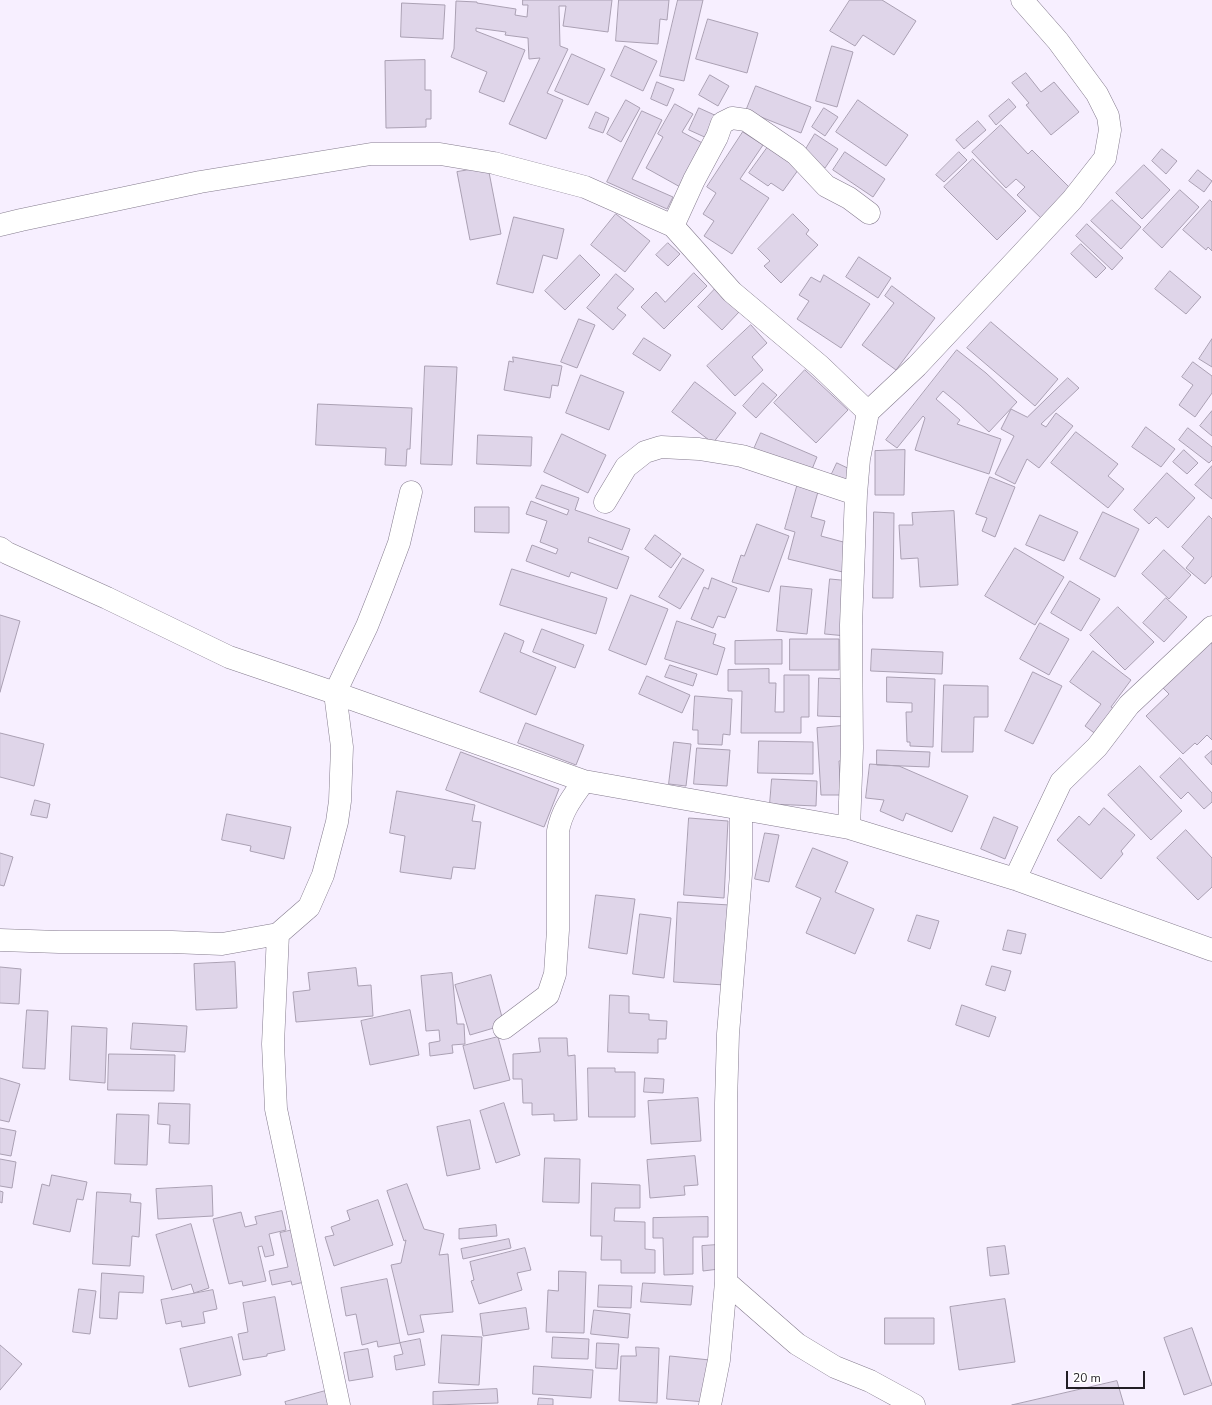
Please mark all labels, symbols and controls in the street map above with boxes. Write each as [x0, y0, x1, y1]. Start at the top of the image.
scale bar [1068, 1363, 1147, 1389]
text: 20 m [1073, 1370, 1101, 1386]

